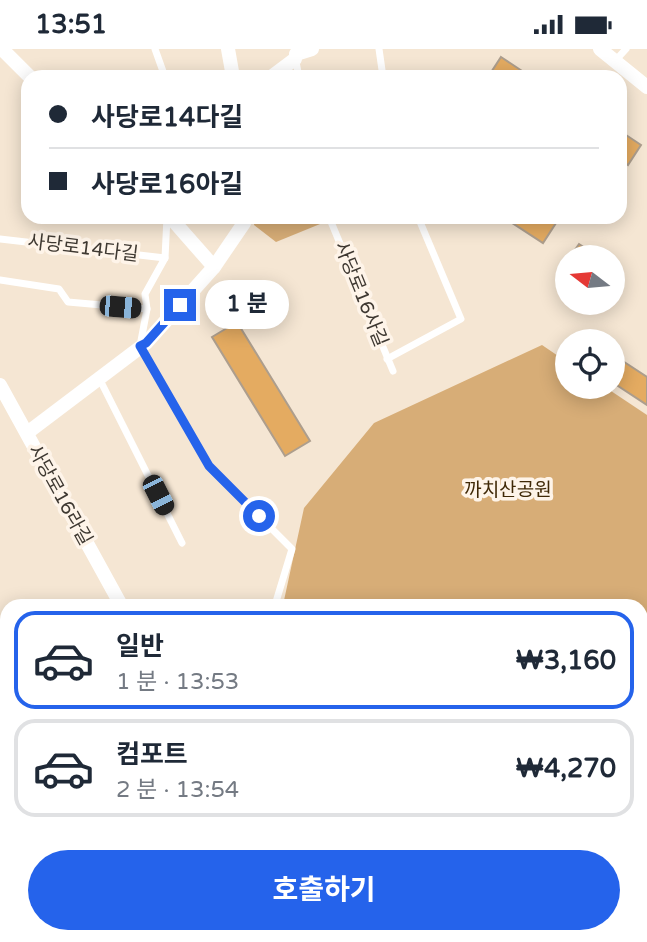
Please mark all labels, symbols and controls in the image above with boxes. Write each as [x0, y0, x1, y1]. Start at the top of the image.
text: 13:51 [35, 9, 107, 40]
text: 사당로14다길 [91, 102, 243, 133]
text: 사당로16아길 [91, 169, 243, 200]
street label: 사당로14다길 [26, 230, 140, 266]
street label: 사당로16사길 [330, 238, 392, 350]
north arrow [555, 245, 625, 315]
map controls [555, 245, 625, 399]
callout: 1 분 [204, 281, 288, 329]
route end [164, 289, 196, 321]
text: 1 분 [226, 290, 268, 318]
car [99, 295, 142, 319]
button: locate [555, 329, 625, 399]
street label: 사당로16라길 [23, 441, 97, 549]
car [140, 472, 177, 518]
park label: 까치산공원 [464, 479, 552, 501]
route start [243, 500, 275, 532]
icon: car [32, 629, 95, 692]
text: 일반 [116, 631, 164, 662]
text: ₩3,160 [516, 645, 616, 676]
text: 1 분 · 13:53 [116, 668, 239, 696]
icon: car [32, 737, 95, 800]
text: 컴포트 [116, 739, 188, 770]
text: ₩4,270 [516, 753, 616, 784]
text: 2 분 · 13:54 [116, 776, 239, 804]
button: 호출하기 [28, 850, 620, 930]

